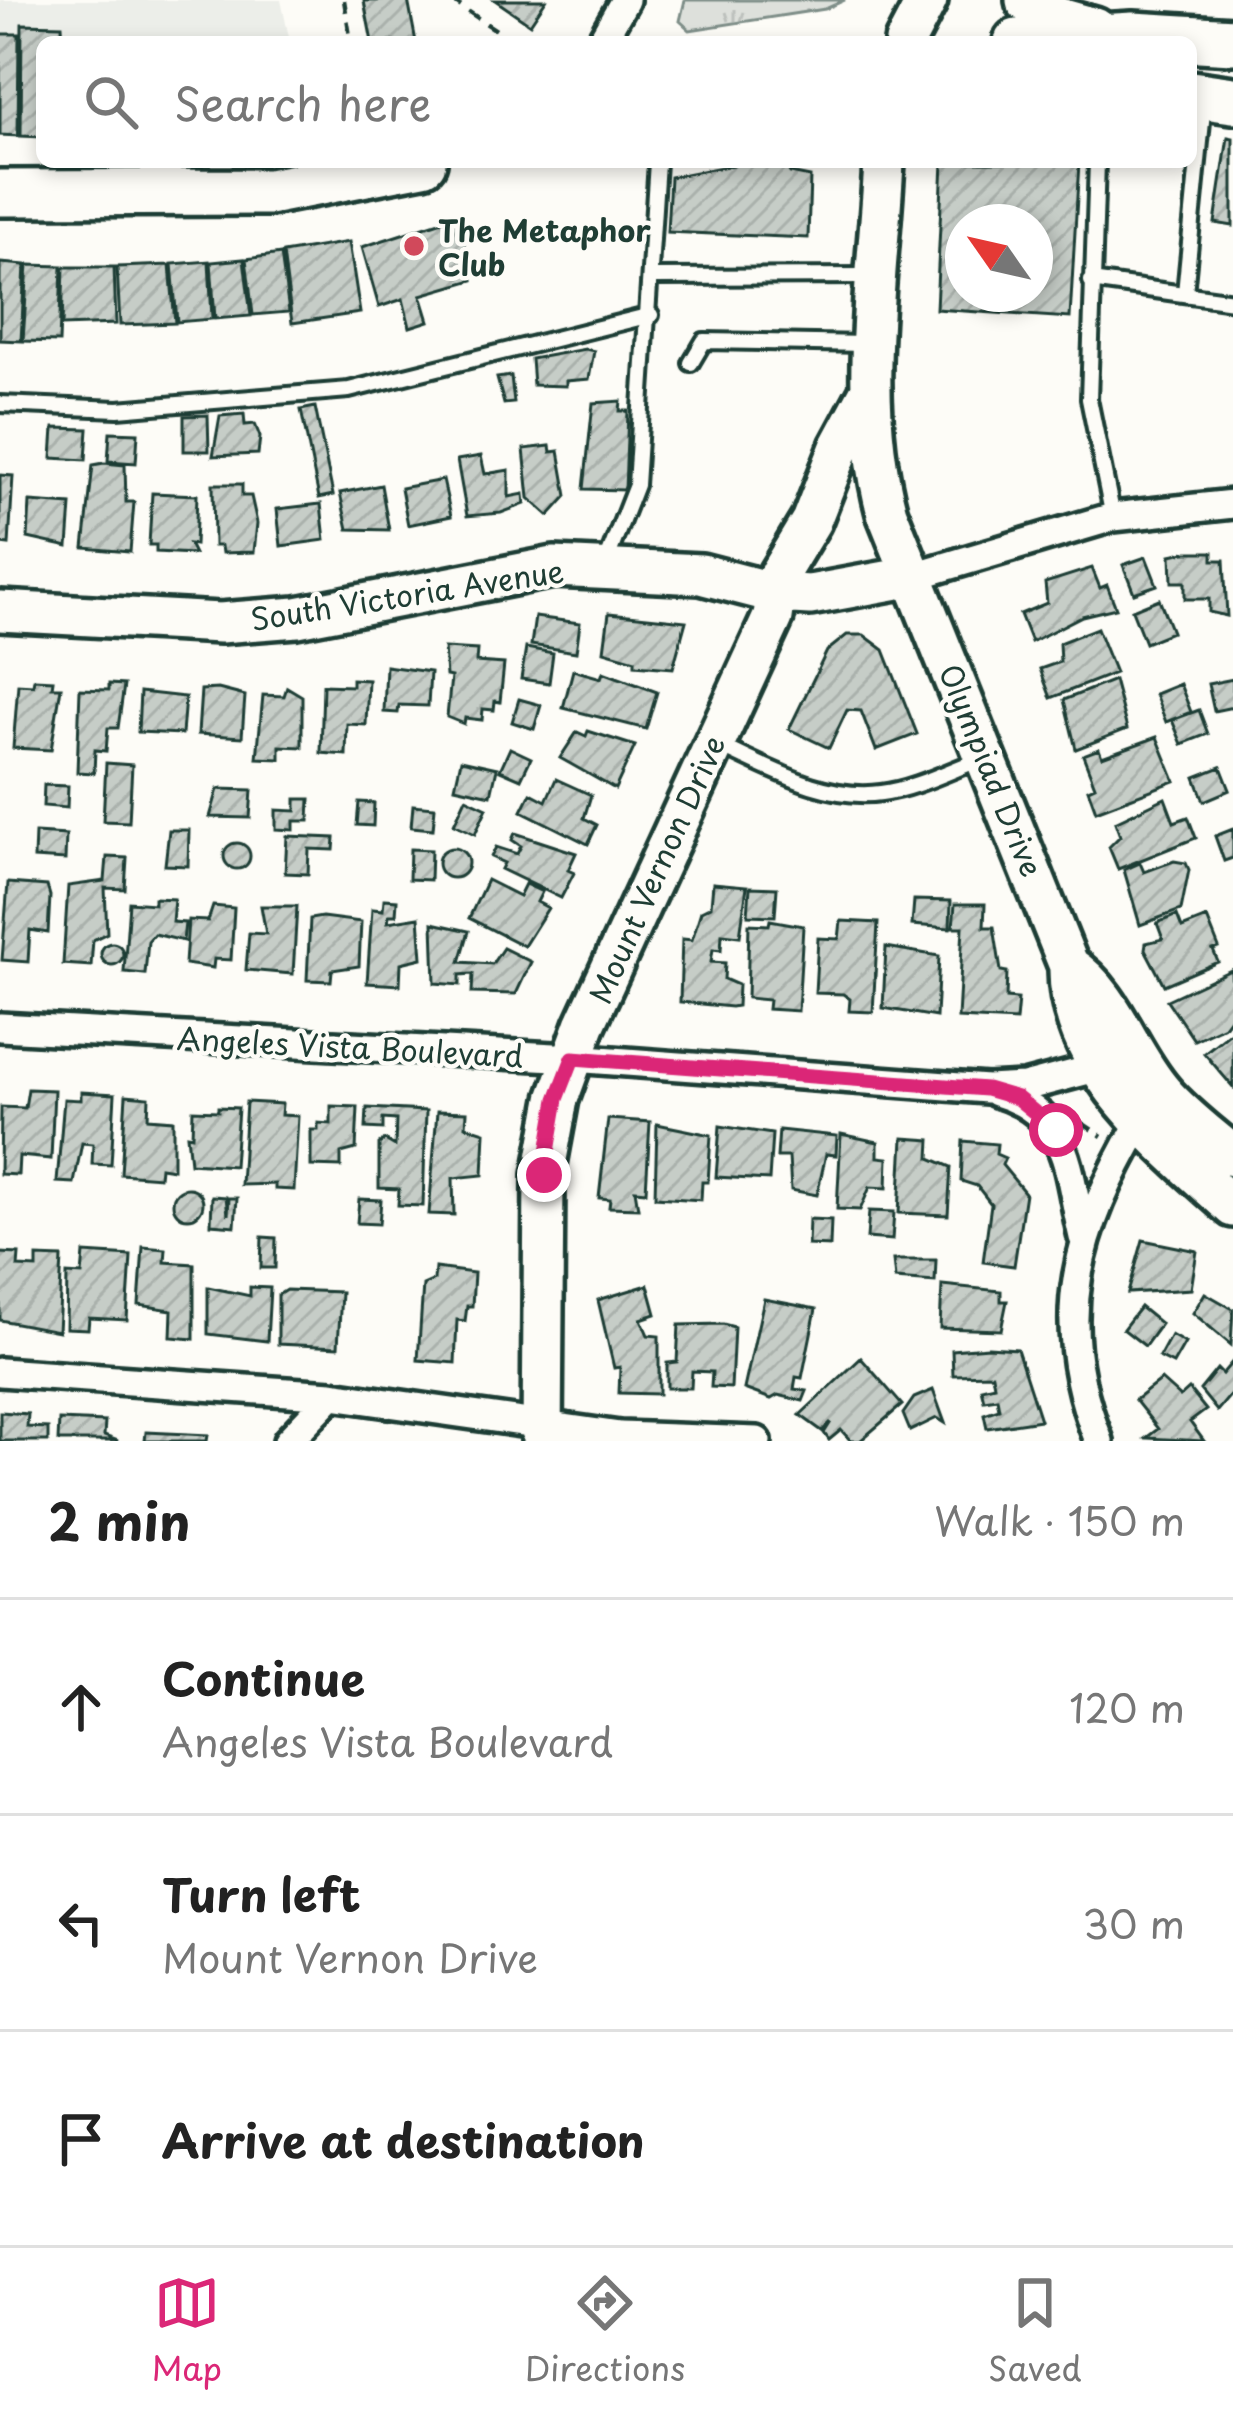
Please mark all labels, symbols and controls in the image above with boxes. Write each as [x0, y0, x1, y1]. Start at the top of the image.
search box [36, 36, 1197, 168]
text: Search here [174, 68, 431, 136]
icon: search [78, 69, 144, 135]
north arrow [945, 204, 1053, 312]
place label: The Metaphor Club [438, 207, 651, 286]
marker: The Metaphor Club [401, 233, 427, 259]
street label: South Victoria Avenue [247, 547, 567, 641]
street label: Olympiad Drive [929, 657, 1055, 883]
street label: Mount Vernon Drive [577, 728, 735, 1010]
street label: Angeles Vista Boulevard [176, 1014, 524, 1078]
route start [1029, 1103, 1083, 1157]
route end [517, 1148, 571, 1202]
text: 2 min [48, 1481, 190, 1558]
text: Walk · 150 m [934, 1490, 1185, 1549]
text: Continue [162, 1643, 365, 1711]
icon: ahead [48, 1674, 114, 1740]
text: 120 m [1069, 1677, 1185, 1736]
text: Angeles Vista Boulevard [162, 1711, 613, 1770]
text: Turn left [162, 1859, 361, 1927]
icon: left [48, 1890, 114, 1956]
text: 30 m [1082, 1893, 1185, 1952]
text: Mount Vernon Drive [162, 1927, 538, 1986]
text: Arrive at destination [162, 2105, 645, 2173]
icon: arrive [48, 2106, 114, 2172]
tab: Map [151, 2270, 222, 2392]
tab: Directions [525, 2270, 685, 2392]
tab: Saved [988, 2270, 1082, 2392]

